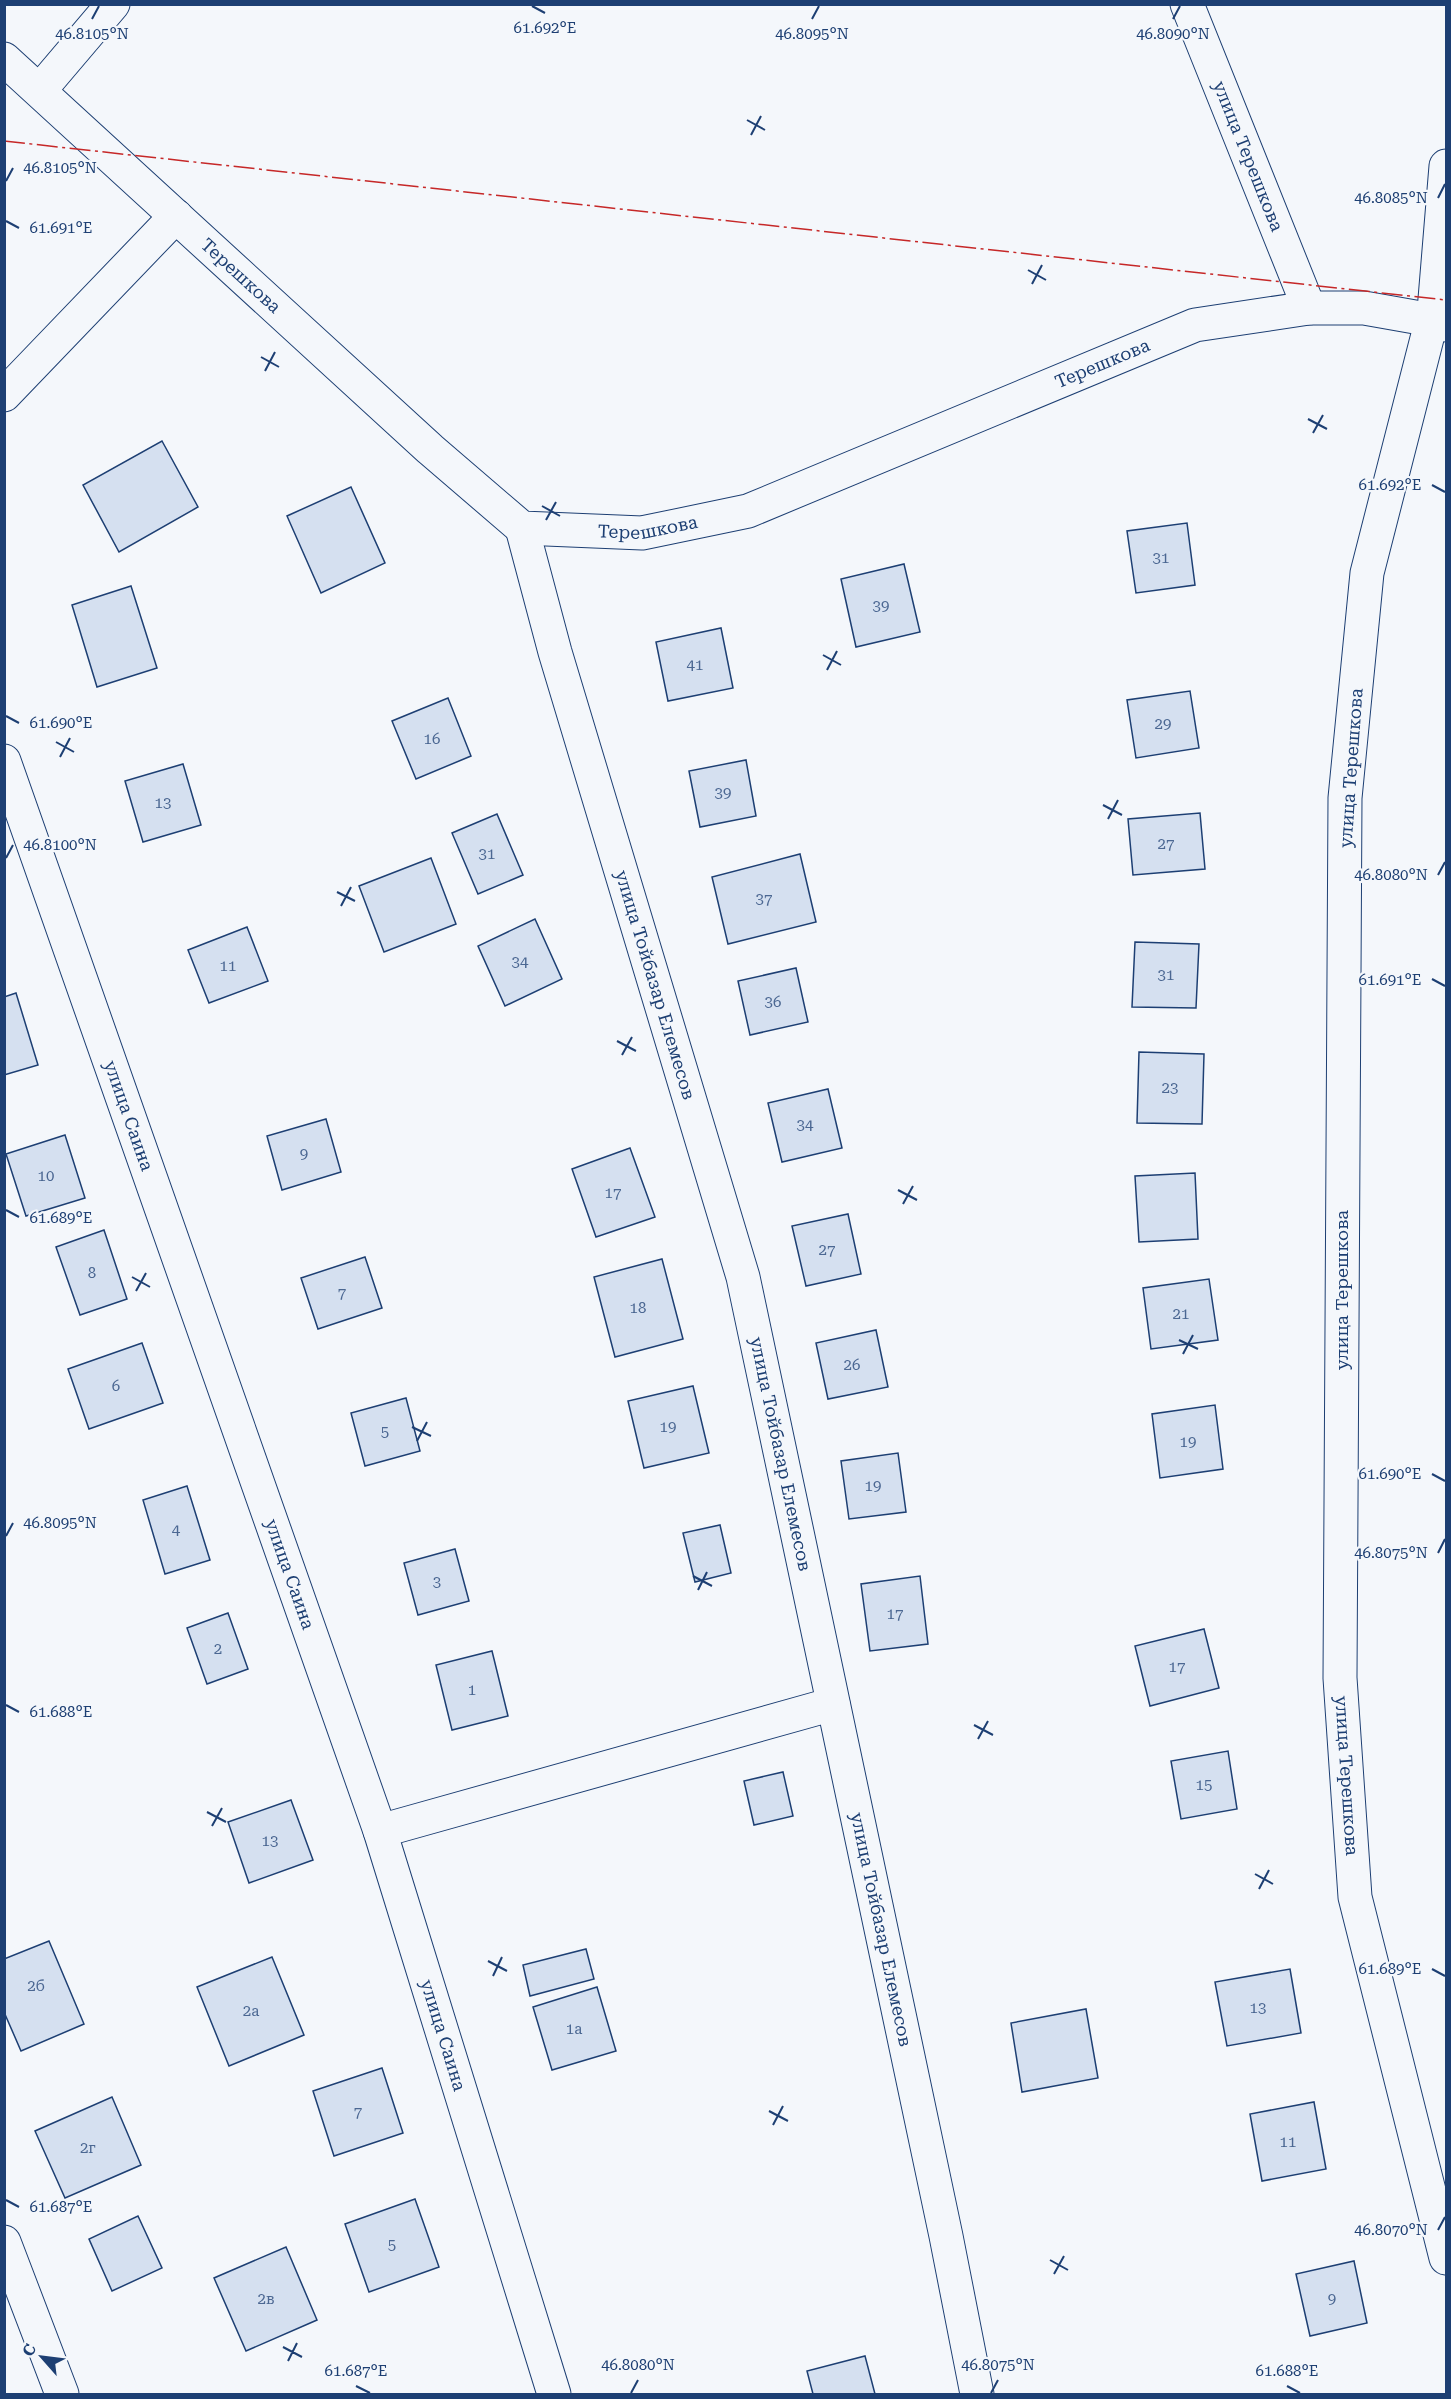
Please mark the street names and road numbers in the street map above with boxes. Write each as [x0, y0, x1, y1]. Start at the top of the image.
street label: улица Терешкова [1209, 78, 1288, 234]
street label: Терешкова [197, 234, 286, 317]
street label: Терешкова [1052, 334, 1153, 392]
street label: Терешкова [597, 511, 700, 543]
street label: улица Терешкова [1334, 687, 1367, 849]
street label: улица Тойбазар Елемесов [611, 867, 700, 1102]
street label: улица Саина [100, 1058, 158, 1174]
street label: улица Терешкова [1331, 1210, 1352, 1370]
street label: улица Тойбазар Елемесов [746, 1335, 816, 1573]
street label: улица Саина [261, 1516, 319, 1632]
street label: улица Терешкова [1331, 1695, 1363, 1857]
street label: улица Тойбазар Елемесов [847, 1811, 917, 2048]
street label: улица Саина [417, 1977, 471, 2094]

